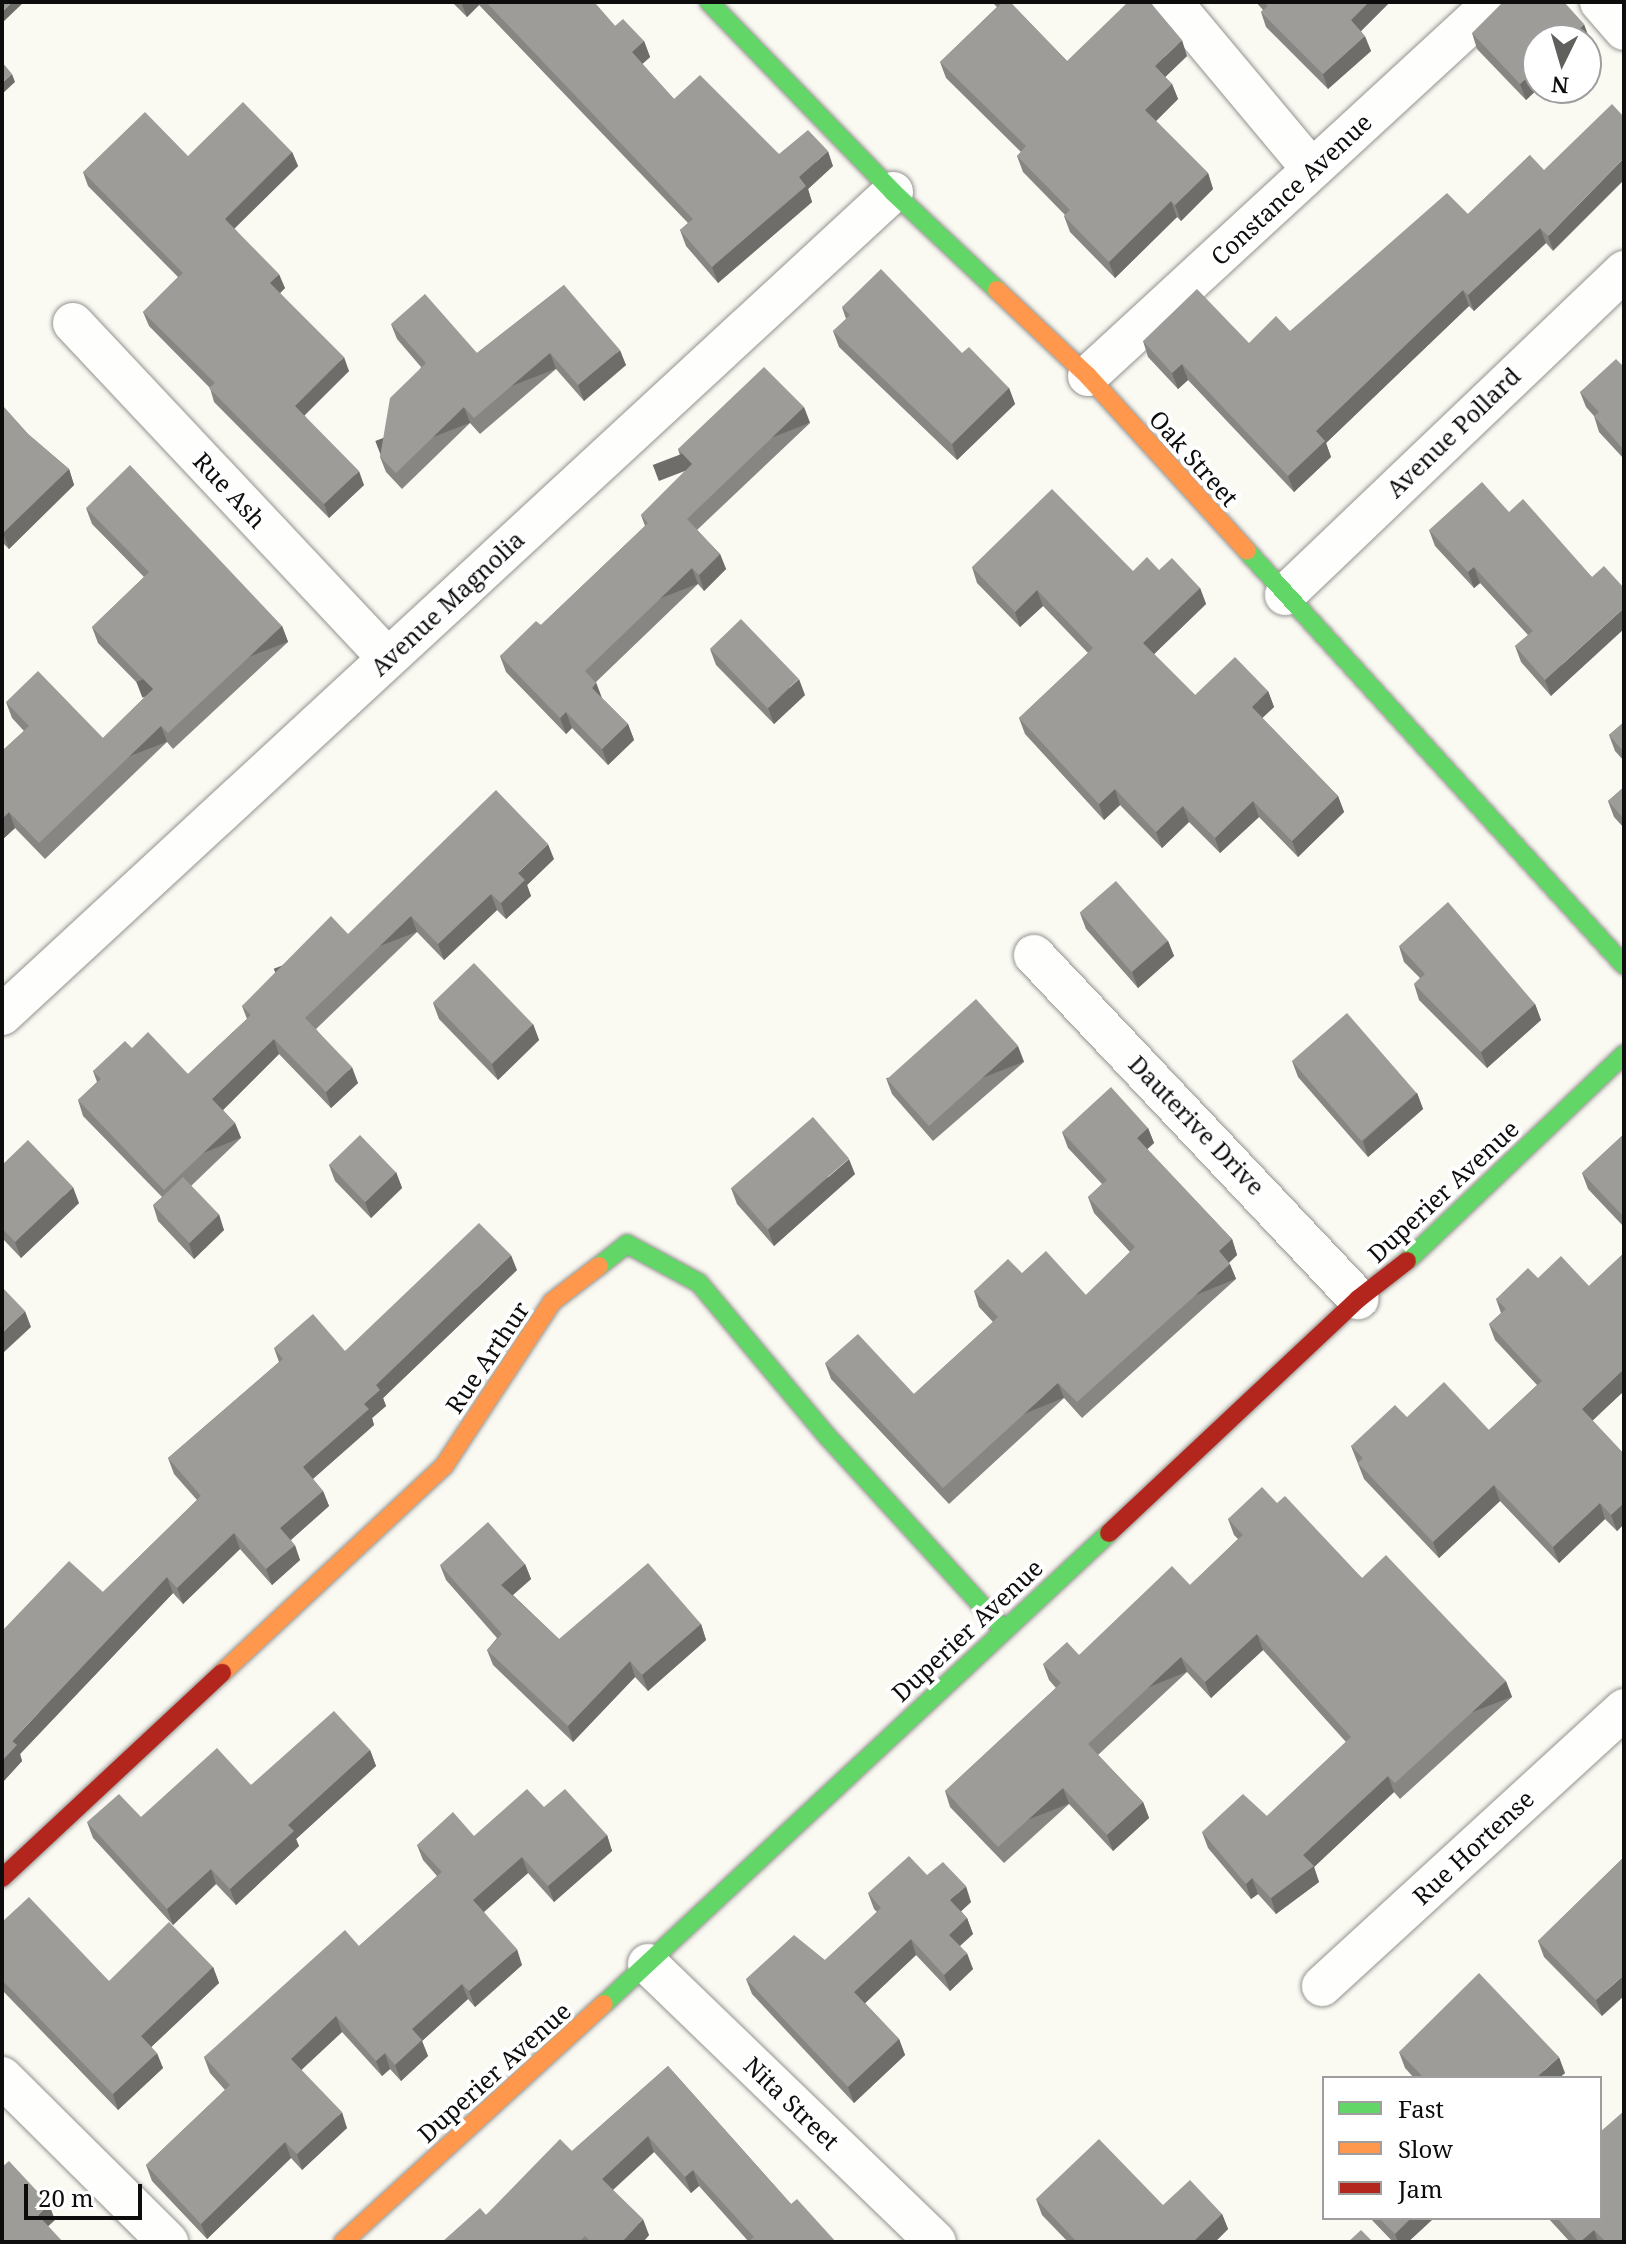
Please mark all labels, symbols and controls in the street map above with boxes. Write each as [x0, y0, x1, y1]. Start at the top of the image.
north arrow [1522, 24, 1602, 104]
text: N [1550, 70, 1570, 102]
street label: Constance Avenue [1205, 107, 1377, 271]
street label: Avenue Pollard [1380, 361, 1526, 503]
street label: Oak Street [1144, 404, 1244, 512]
street label: Rue Ash [188, 446, 272, 534]
street label: Avenue Magnolia [364, 525, 530, 681]
street label: Dauterive Drive [1123, 1049, 1271, 1201]
street label: Duperier Avenue [1362, 1114, 1524, 1268]
street label: Rue Arthur [439, 1296, 535, 1418]
street label: Duperier Avenue [886, 1553, 1048, 1707]
street label: Rue Hortense [1407, 1784, 1539, 1910]
street label: Duperier Avenue [412, 1996, 576, 2148]
street label: Nita Street [738, 2051, 846, 2155]
legend [1322, 2076, 1602, 2220]
text: Fast [1398, 2092, 1444, 2125]
text: Slow [1398, 2132, 1453, 2165]
scale bar [28, 2168, 146, 2218]
text: Jam [1398, 2172, 1443, 2205]
text: 20 m [38, 2181, 94, 2214]

